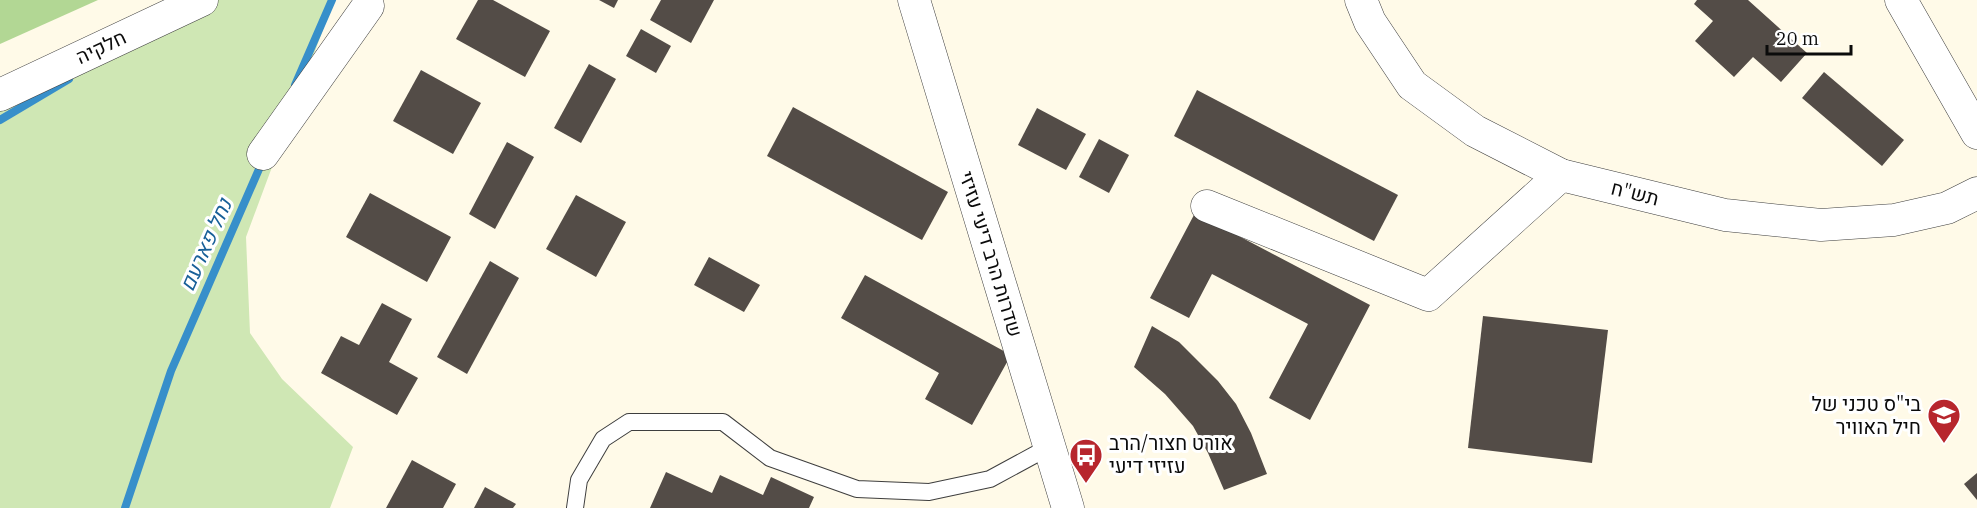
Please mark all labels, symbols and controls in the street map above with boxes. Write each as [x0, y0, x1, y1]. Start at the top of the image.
scale bar [1767, 18, 1851, 56]
street label: חלקיה [71, 23, 130, 70]
text: 20 m [1776, 27, 1819, 50]
street label: שדרות הרב דיעי עזיזי [953, 167, 1030, 340]
street label: תש"ח [1608, 174, 1662, 212]
water label: נחל פארעם [172, 193, 238, 295]
place label: בי"ס טכני של חיל האוויר [1812, 390, 1921, 440]
school or university icon: בי"ס טכני של חיל האוויר [1926, 397, 1962, 444]
place label: אורט חצור/הרב עזיזי דיעי [1109, 429, 1233, 479]
bus stop icon: אורט חצור/הרב עזיזי דיעי [1068, 437, 1104, 484]

